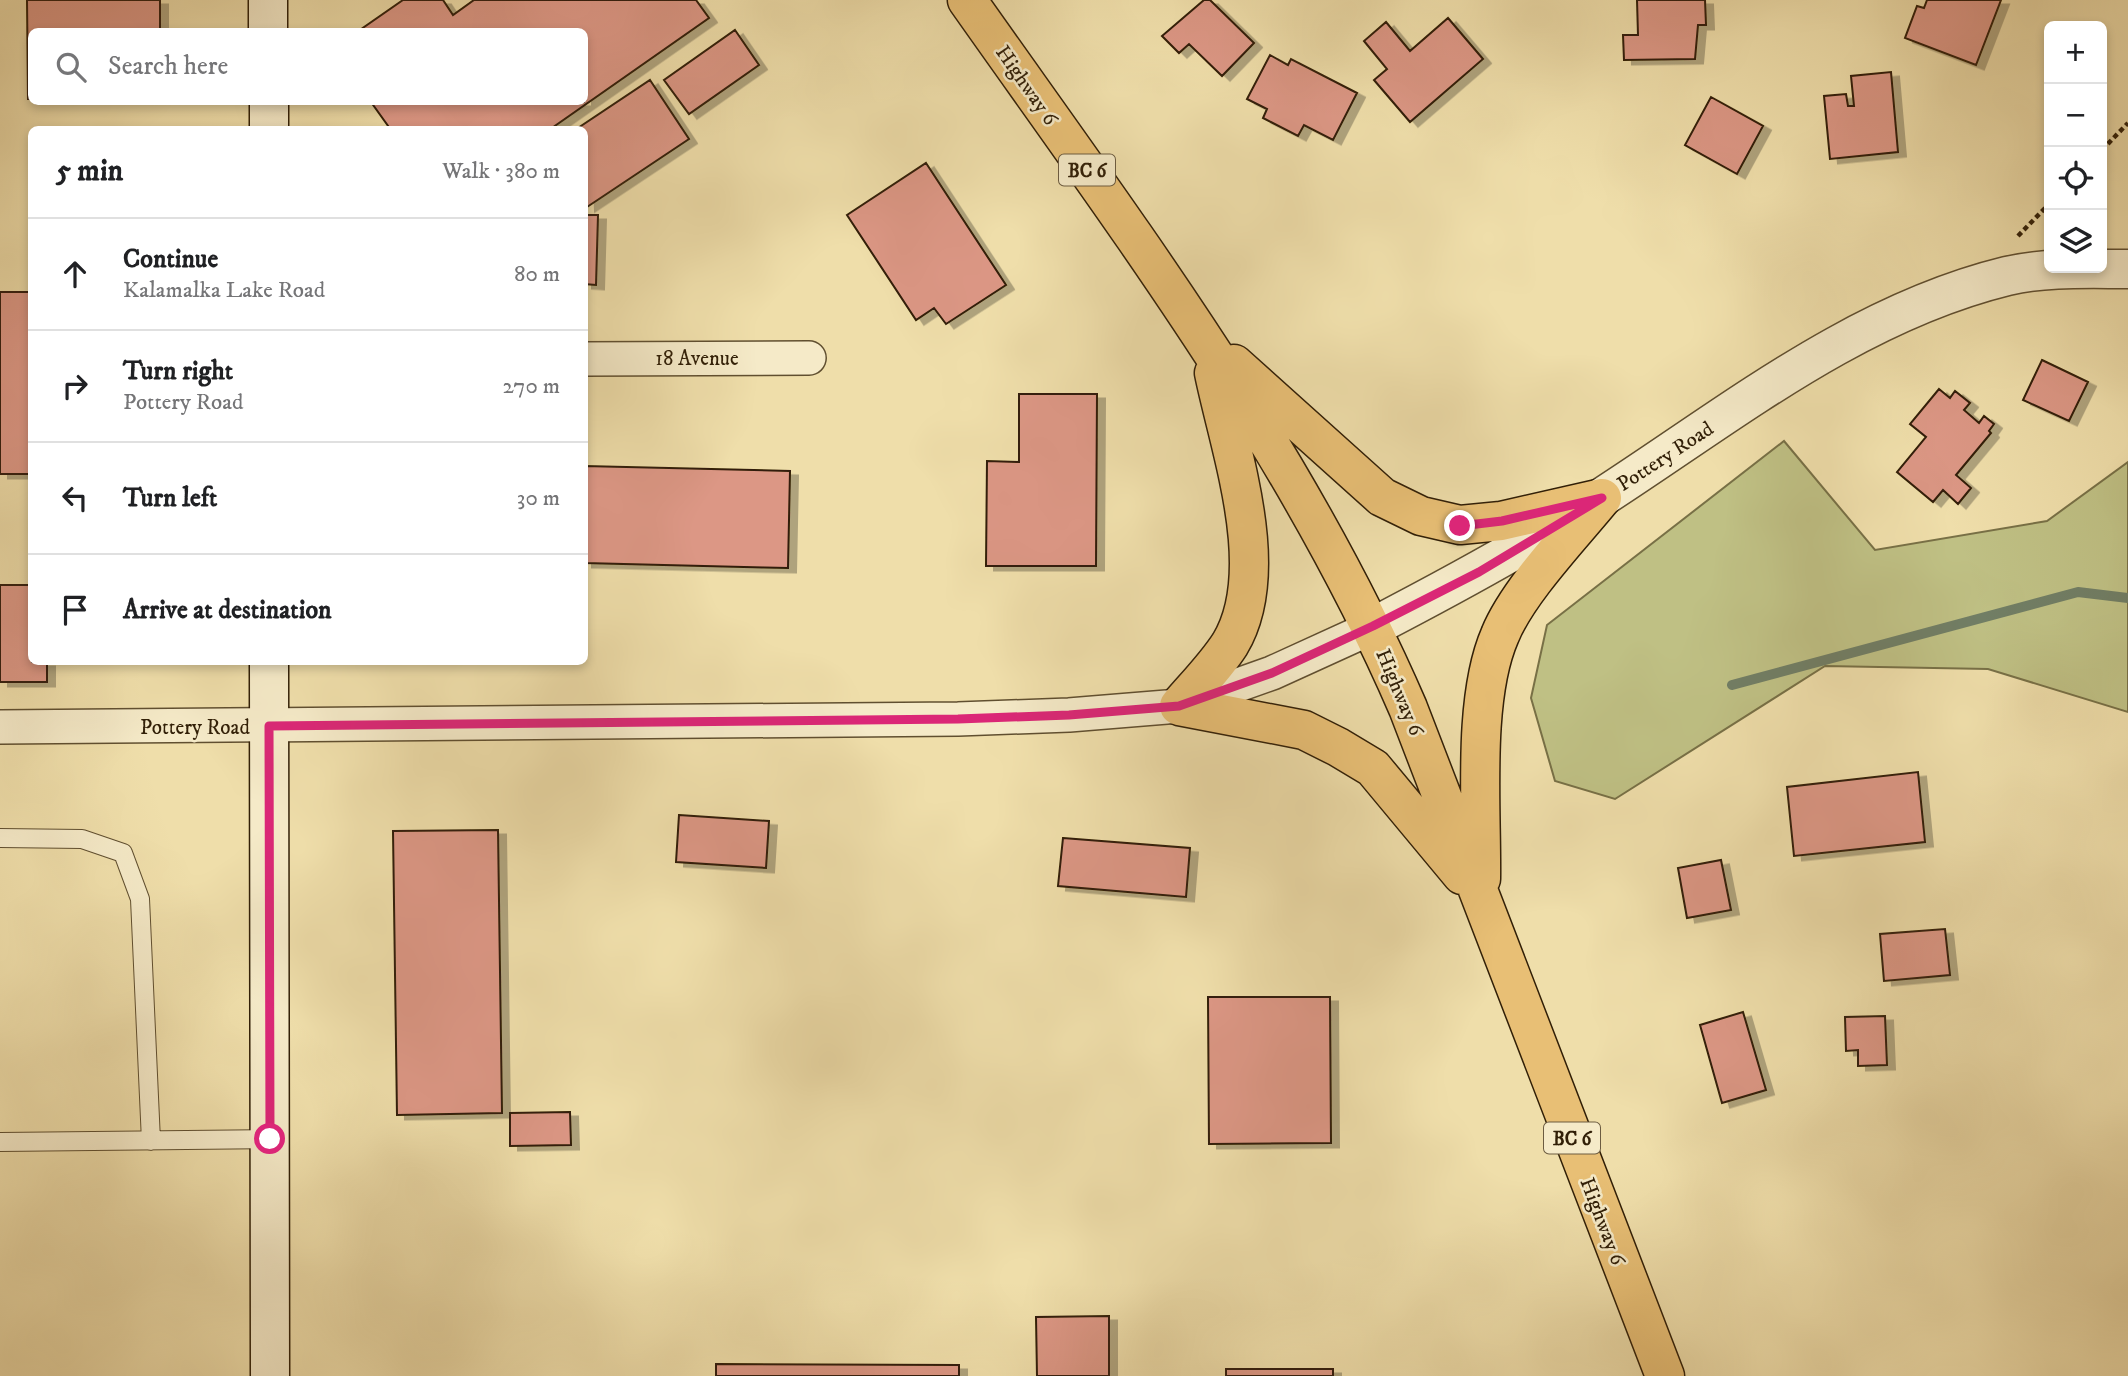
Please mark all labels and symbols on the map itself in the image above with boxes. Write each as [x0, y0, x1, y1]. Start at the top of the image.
street label: Highway 6 [989, 41, 1064, 131]
road number: BC 6 [1059, 154, 1115, 186]
street label: 18 Avenue [655, 346, 739, 372]
street label: Pottery Road [1612, 416, 1719, 498]
route end [1444, 510, 1475, 541]
street label: Highway 6 [1369, 645, 1429, 741]
street label: Pottery Road [140, 715, 250, 741]
road number: BC 6 [1544, 1122, 1600, 1154]
route start [254, 1123, 285, 1154]
street label: Highway 6 [1573, 1174, 1631, 1270]

